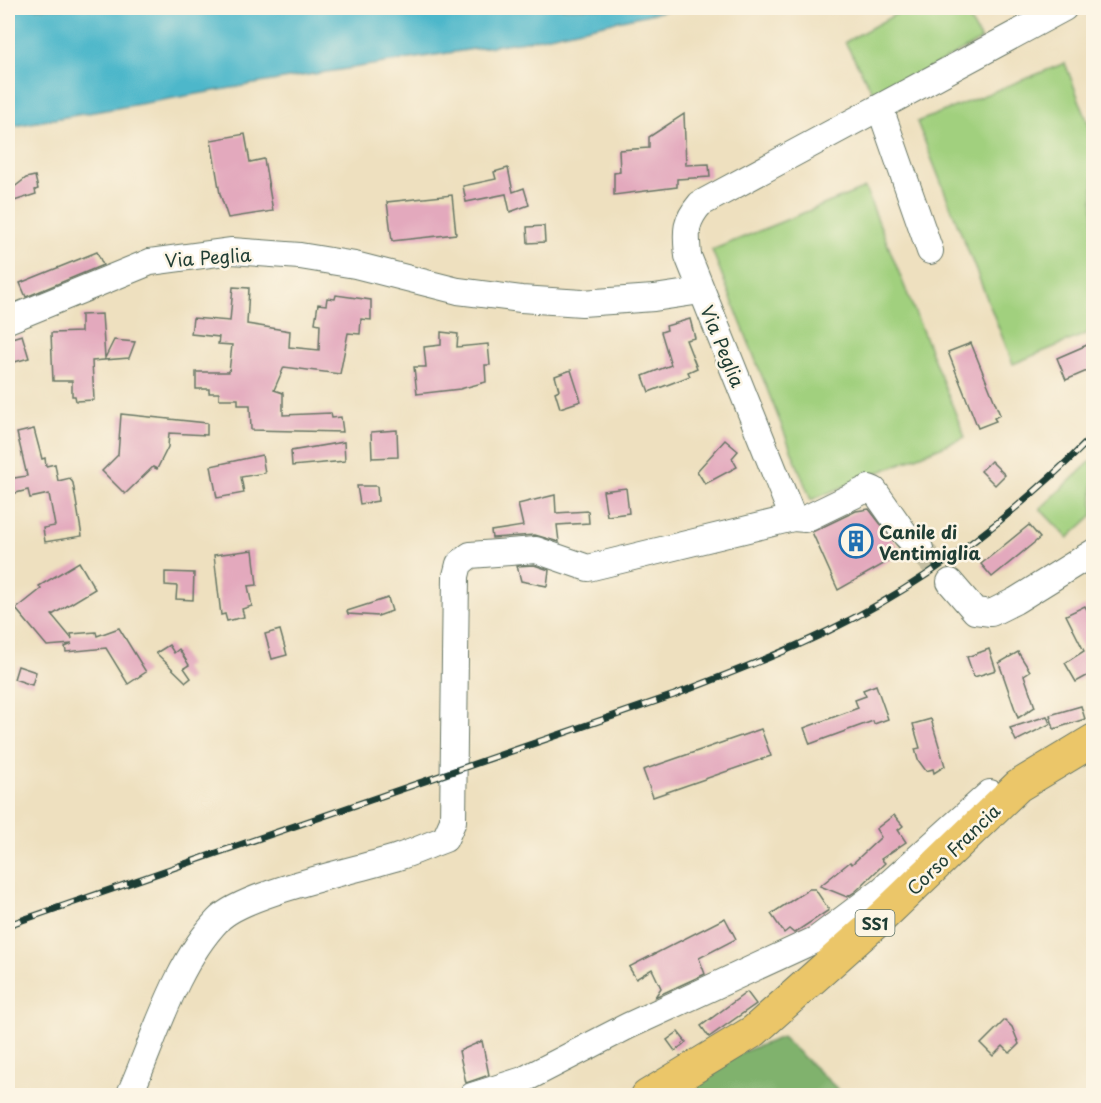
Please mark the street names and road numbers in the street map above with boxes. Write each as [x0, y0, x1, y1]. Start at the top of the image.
street label: Via Peglia [164, 240, 253, 273]
street label: Via Peglia [694, 301, 752, 392]
street label: Corso Francia [900, 797, 1006, 901]
road number: SS1 [856, 910, 894, 936]

